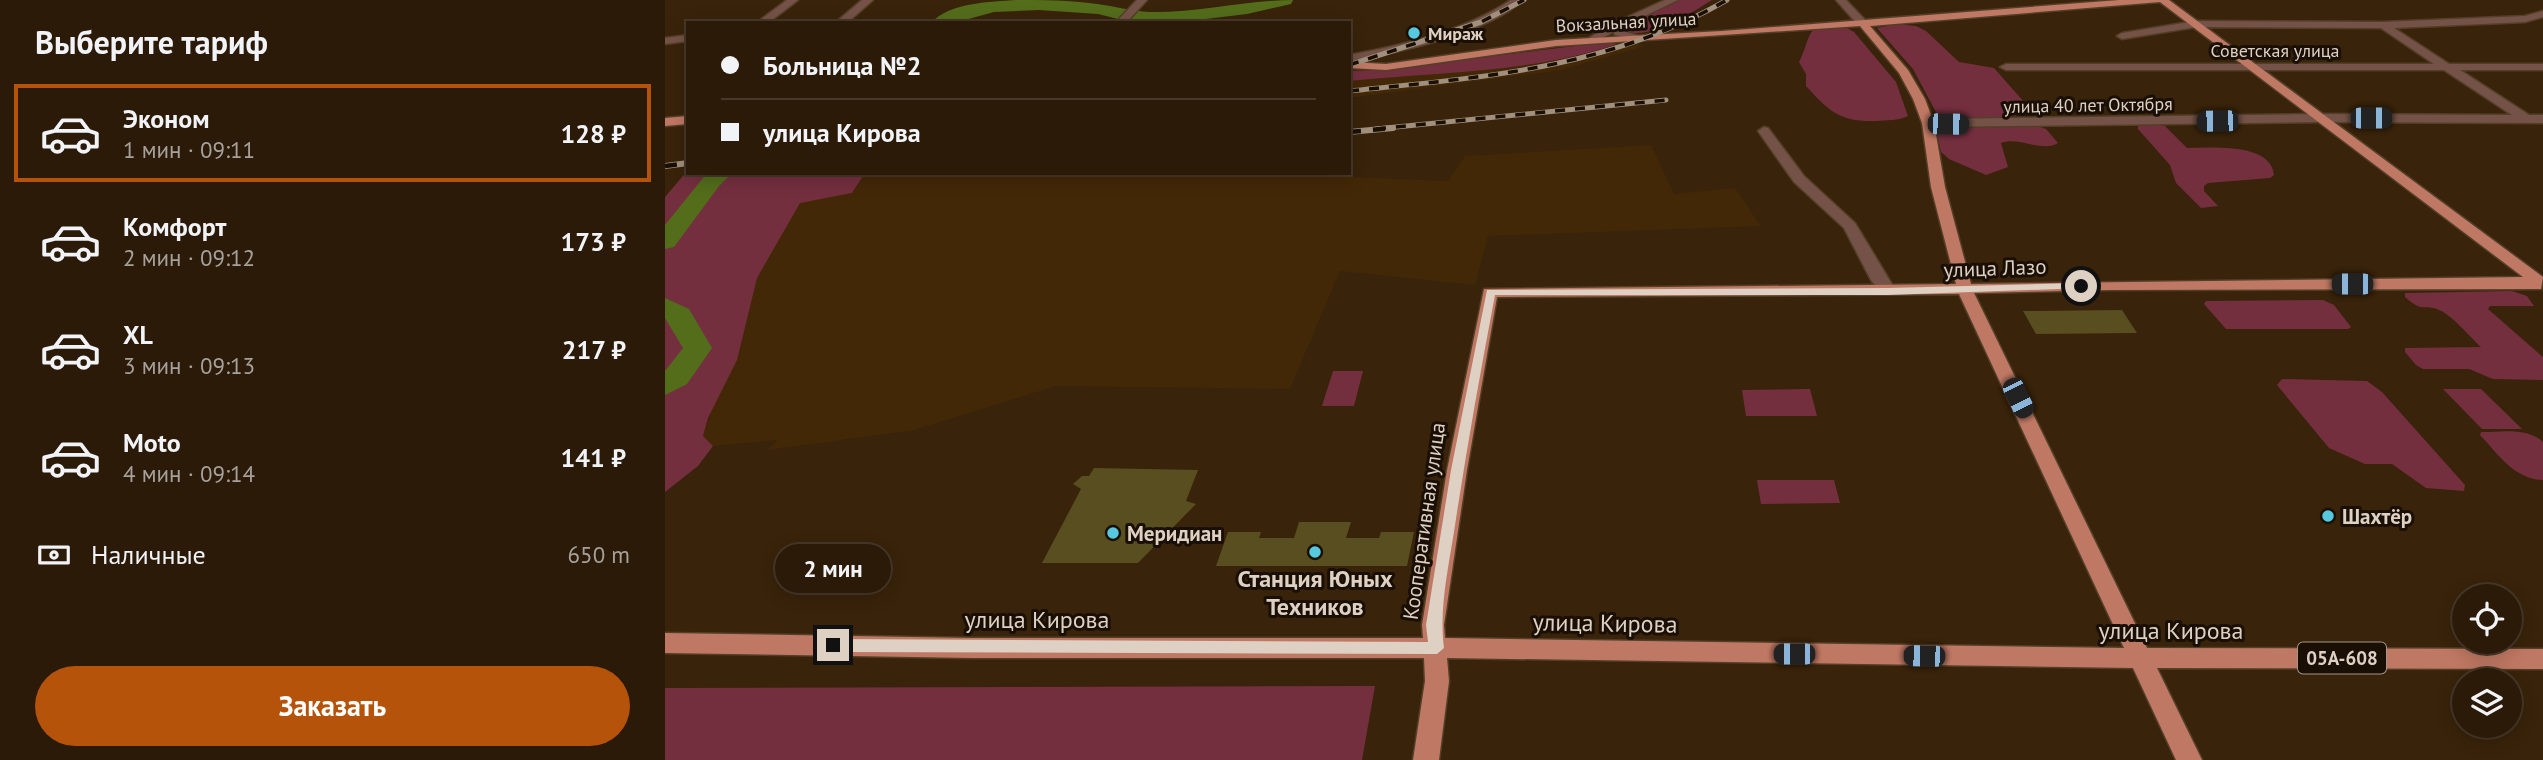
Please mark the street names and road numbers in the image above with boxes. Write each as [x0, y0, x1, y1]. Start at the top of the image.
street label: Вокзальная улица [1555, 7, 1697, 37]
street label: Советская улица [2210, 39, 2340, 62]
street label: улица 40 лет Октября [2003, 92, 2173, 118]
street label: улица Лазо [1943, 253, 2047, 283]
street label: Кооперативная улица [1397, 421, 1451, 621]
street label: улица Кирова [965, 604, 1109, 635]
street label: улица Кирова [1532, 606, 1678, 640]
street label: улица Кирова [2099, 615, 2243, 646]
road number: 05А-608 [2298, 642, 2386, 674]

